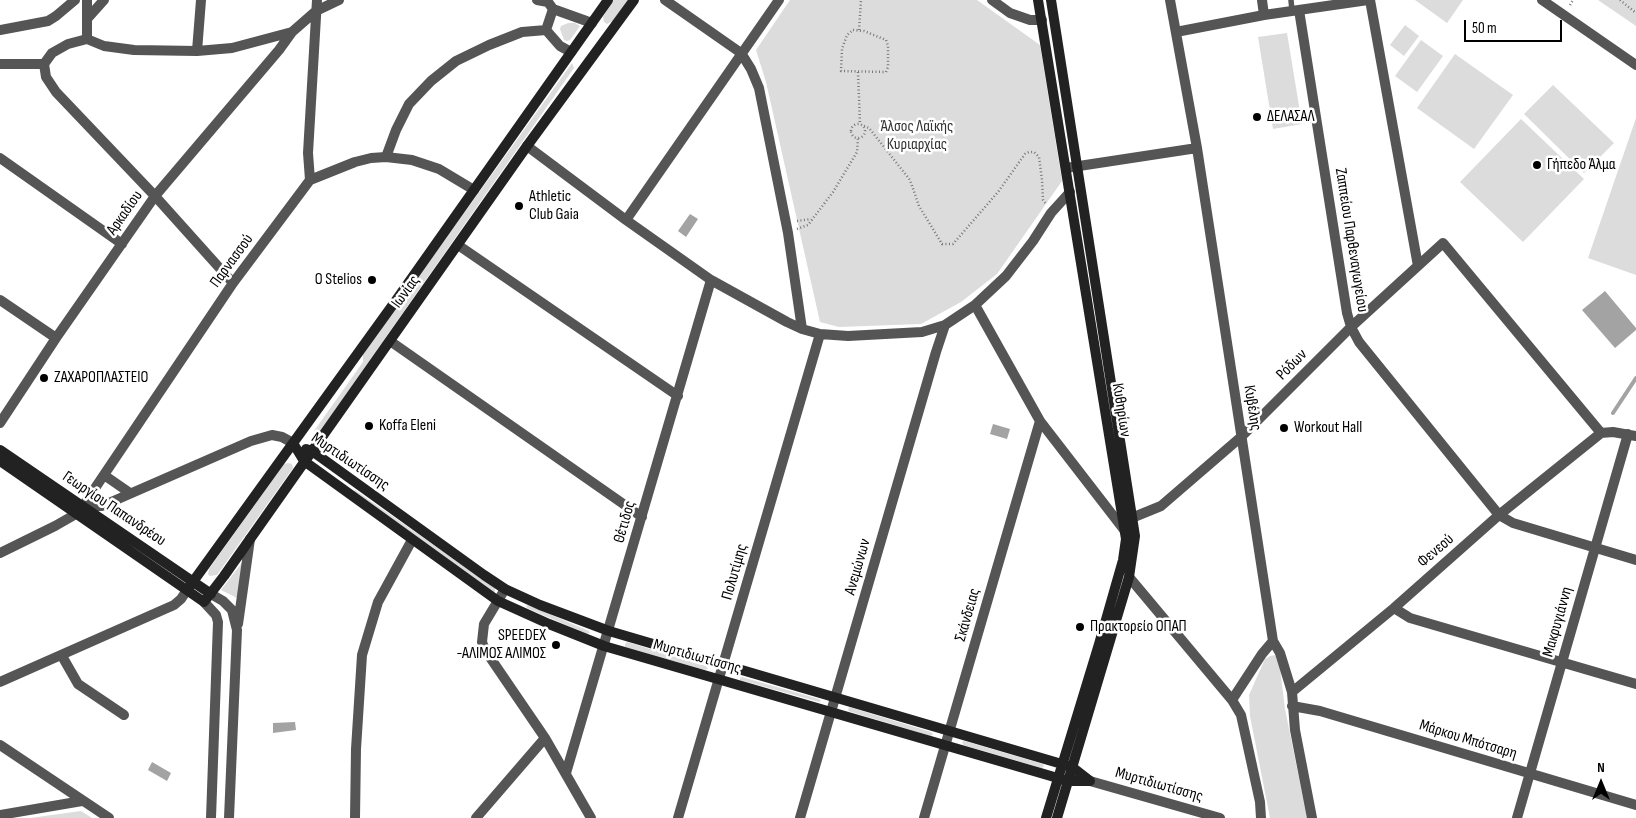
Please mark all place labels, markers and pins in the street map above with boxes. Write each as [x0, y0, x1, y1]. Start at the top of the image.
place label: ΔΕΛΑΣΑΛ [1267, 107, 1314, 127]
marker: ΔΕΛΑΣΑΛ [1251, 111, 1263, 123]
place label: Γήπεδο Άλμα [1547, 155, 1616, 175]
marker: Γήπεδο Άλμα [1531, 159, 1543, 171]
place label: Athletic Club Gaia [529, 187, 579, 225]
marker: Athletic Club Gaia [513, 200, 525, 212]
place label: O Stelios [315, 270, 362, 290]
marker: O Stelios [366, 274, 378, 286]
place label: ΖΑΧΑΡΟΠΛΑΣΤΕΙΟ [54, 368, 148, 388]
marker: ΖΑΧΑΡΟΠΛΑΣΤΕΙΟ [38, 372, 50, 384]
place label: Koffa Eleni [379, 416, 436, 436]
place label: Workout Hall [1294, 418, 1362, 438]
marker: Koffa Eleni [363, 420, 375, 432]
marker: Workout Hall [1278, 422, 1290, 434]
place label: Πρακτορείο ΟΠΑΠ [1090, 617, 1187, 637]
marker: Πρακτορείο ΟΠΑΠ [1074, 621, 1086, 633]
place label: SPEEDEX -ΑΛΙΜΟΣ ΑΛΙΜΟΣ [457, 626, 546, 664]
marker: SPEEDEX -ΑΛΙΜΟΣ ΑΛΙΜΟΣ [550, 639, 562, 651]

